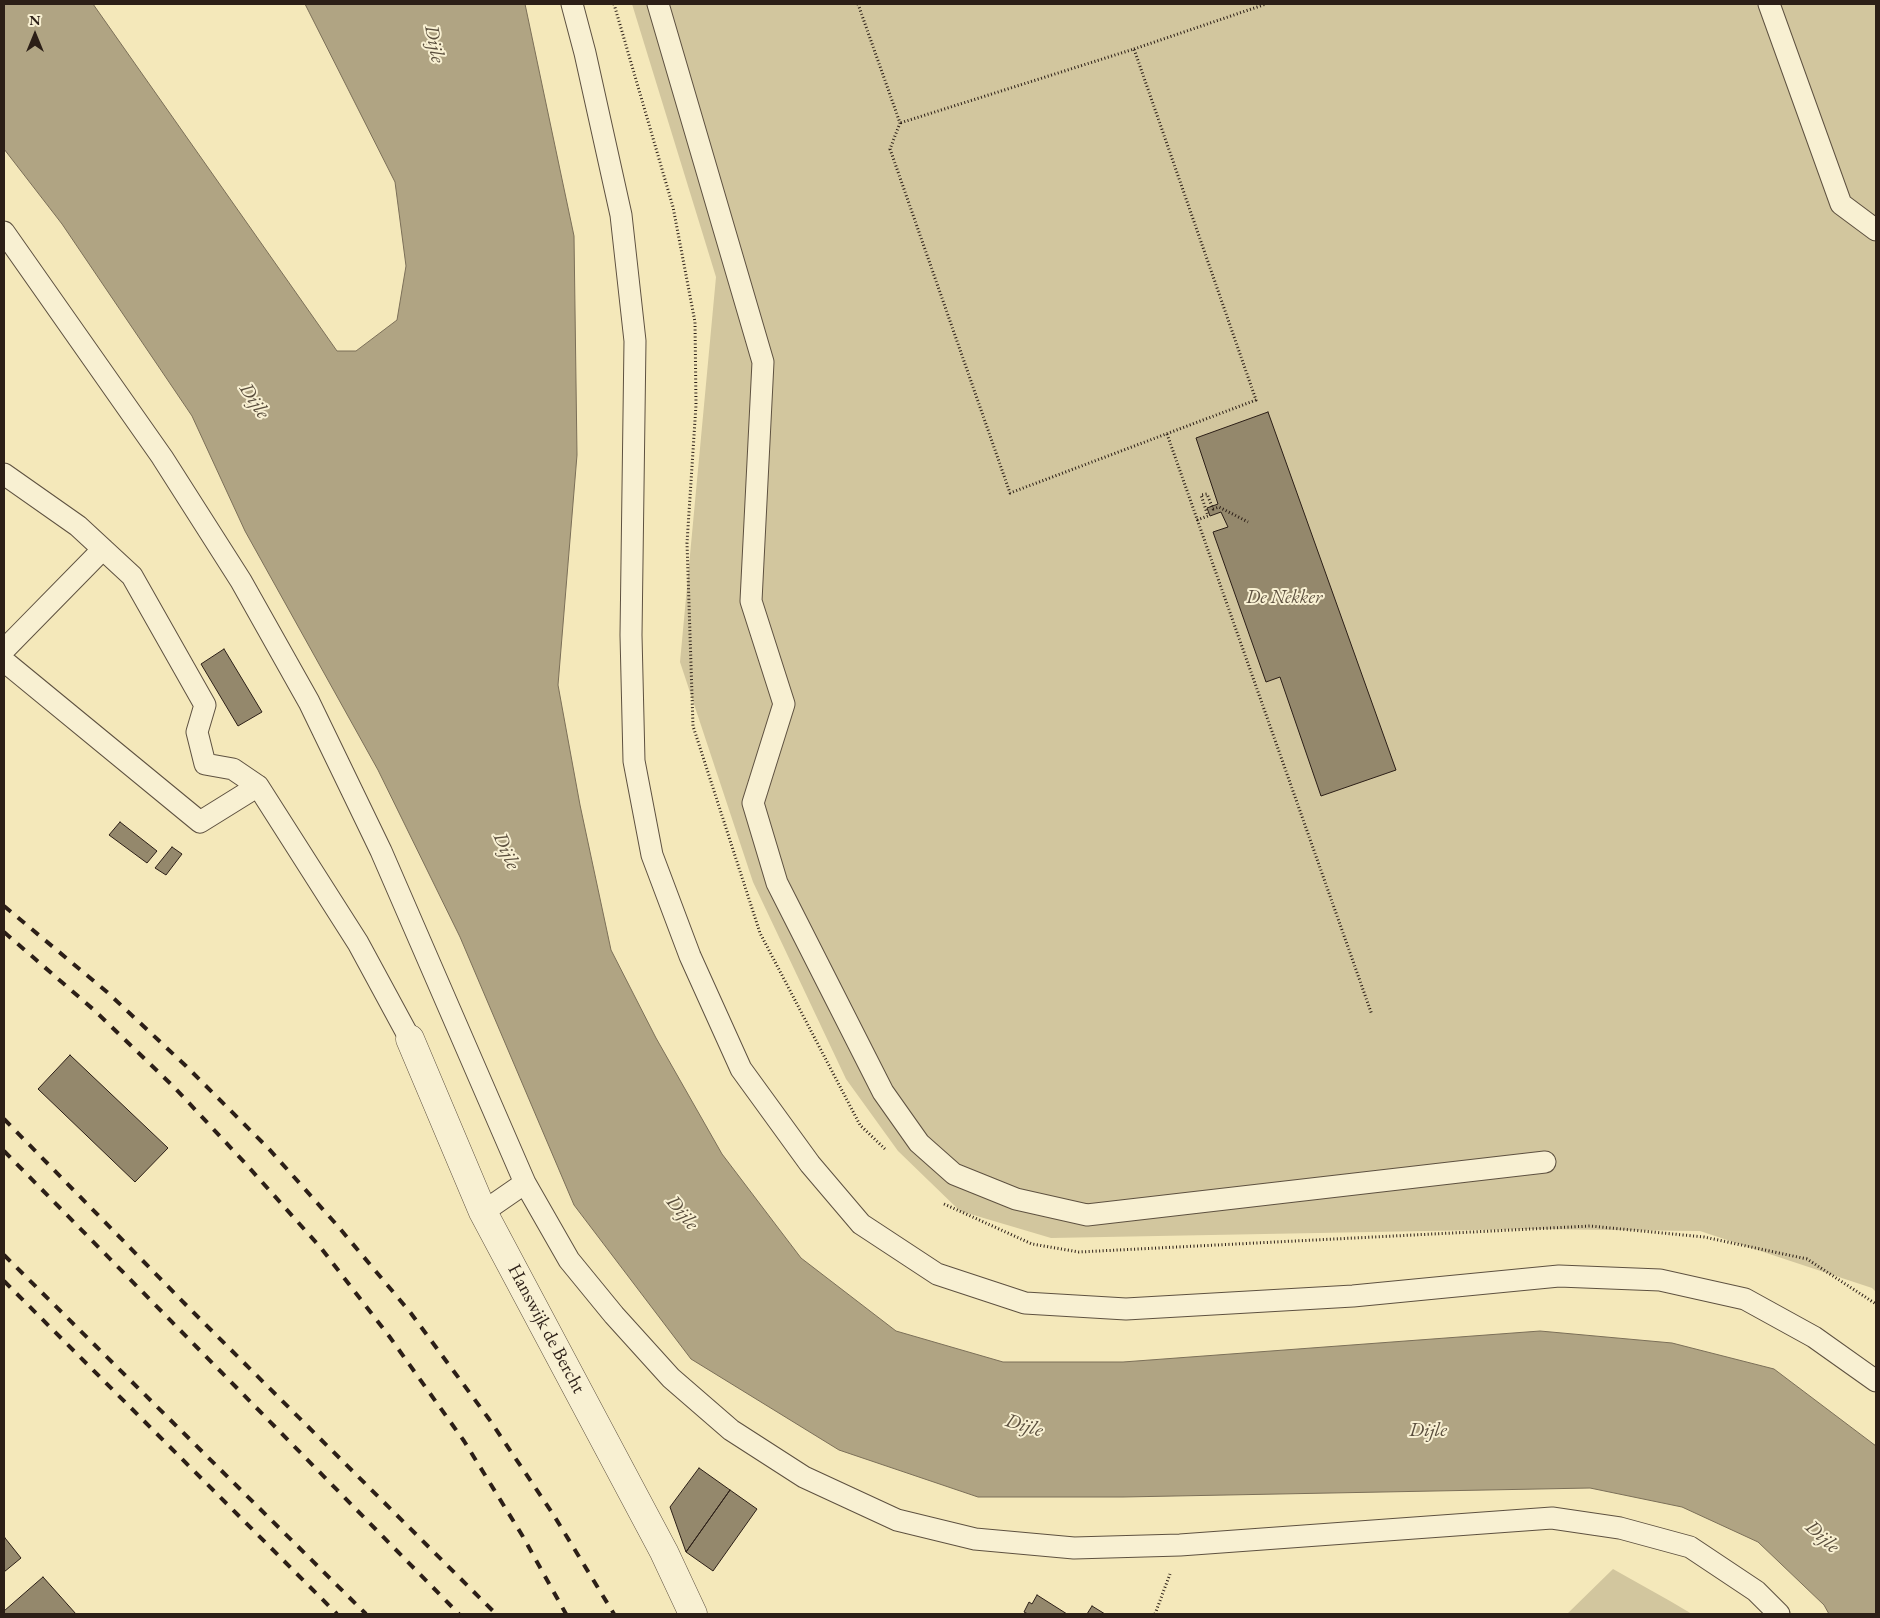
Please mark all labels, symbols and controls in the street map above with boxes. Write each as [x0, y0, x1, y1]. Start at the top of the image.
north arrow [10, 10, 60, 60]
text: N [29, 11, 41, 29]
water label: Dijle [419, 23, 449, 65]
water label: Dijle [234, 378, 274, 424]
park label: De Nekker [1246, 587, 1322, 609]
water label: Dijle [487, 829, 525, 873]
water label: Dijle [661, 1191, 703, 1235]
street label: Hanswijk de Bercht [502, 1261, 590, 1397]
water label: Dijle [1002, 1409, 1046, 1443]
water label: Dijle [1409, 1419, 1447, 1443]
water label: Dijle [1800, 1515, 1844, 1559]

